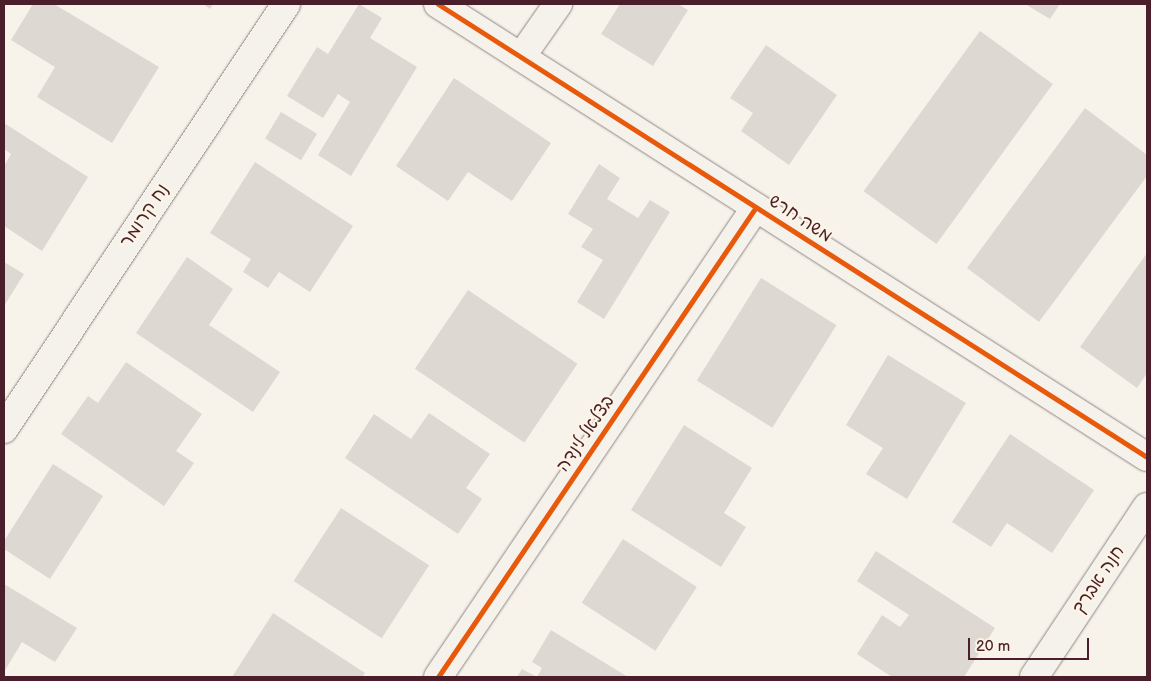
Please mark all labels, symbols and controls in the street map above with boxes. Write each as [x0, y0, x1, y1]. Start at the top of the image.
street label: נח קרומר [116, 180, 174, 252]
street label: משה חרש [764, 191, 836, 247]
street label: בצלאל לינדה [552, 391, 620, 477]
street label: חנה אברך [1068, 542, 1130, 618]
scale bar [971, 628, 1092, 660]
text: 20 m [976, 637, 1010, 656]

